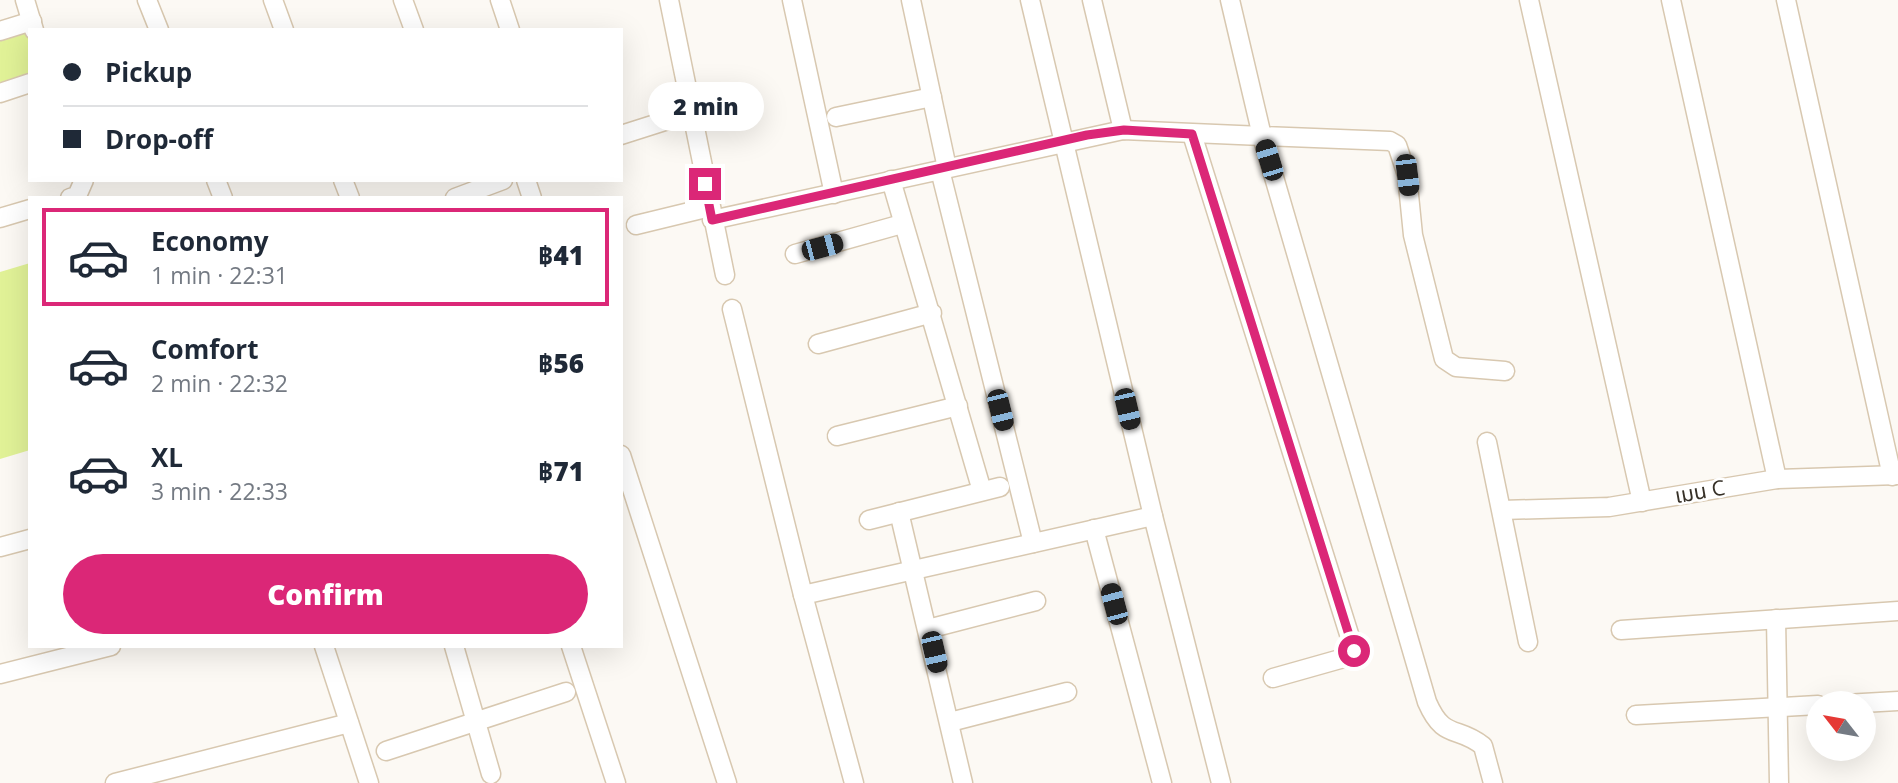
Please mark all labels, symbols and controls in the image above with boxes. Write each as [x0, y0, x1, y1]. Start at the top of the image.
text: Pickup [105, 54, 192, 90]
callout: 2 min [647, 82, 763, 132]
text: 2 min [673, 90, 739, 122]
text: Drop-off [105, 121, 213, 157]
car [1253, 137, 1286, 183]
car [1395, 153, 1420, 197]
route end [689, 168, 721, 200]
text: Economy [151, 223, 269, 259]
icon: car [67, 226, 130, 289]
car [799, 231, 846, 263]
text: ฿41 [538, 237, 584, 273]
text: 1 min · 22:31 [151, 259, 288, 291]
text: Comfort [151, 331, 258, 367]
icon: car [67, 334, 130, 397]
text: ฿56 [538, 345, 584, 381]
text: 2 min · 22:32 [151, 367, 288, 399]
car [1113, 386, 1142, 432]
car [985, 387, 1016, 433]
text: XL [151, 439, 183, 475]
icon: car [67, 442, 130, 505]
text: ฿71 [538, 453, 584, 489]
street label: เมน C [1672, 473, 1727, 509]
text: 3 min · 22:33 [151, 475, 288, 507]
button: Confirm [63, 554, 588, 634]
car [1099, 581, 1130, 627]
car [920, 629, 949, 675]
route start [1338, 635, 1370, 667]
north arrow [1806, 691, 1876, 761]
map controls [1806, 691, 1876, 761]

